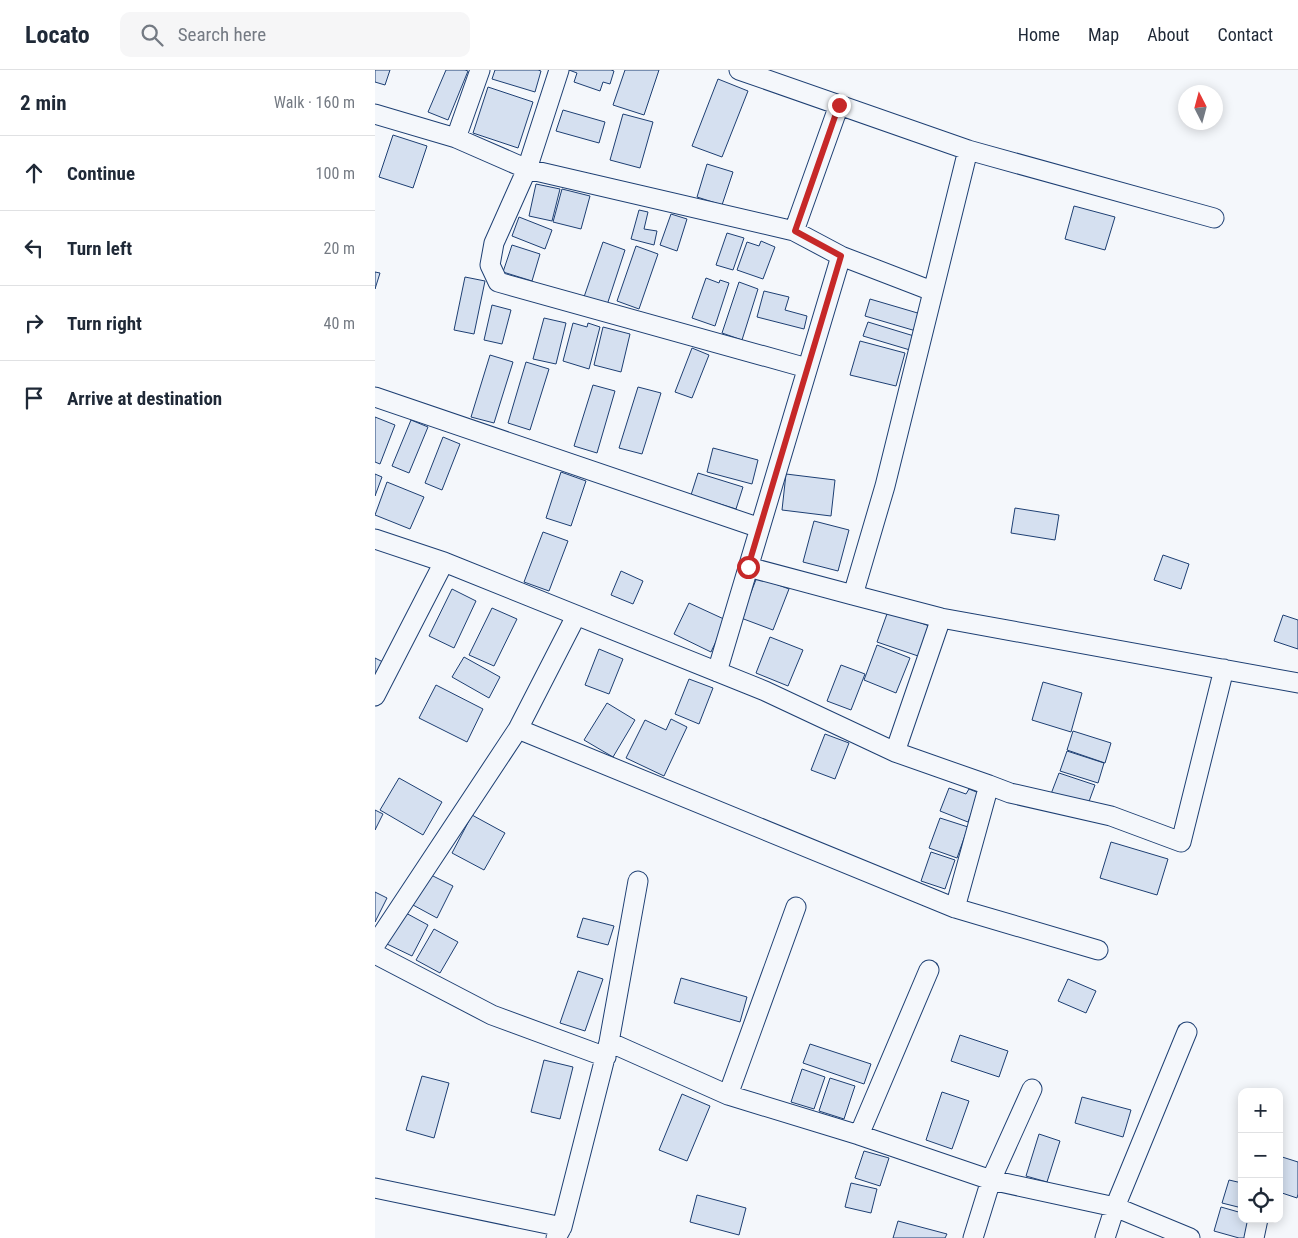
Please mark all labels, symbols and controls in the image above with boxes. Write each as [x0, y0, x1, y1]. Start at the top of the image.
search box [120, 12, 470, 57]
text: Locato [25, 21, 90, 49]
icon: search [138, 21, 166, 49]
text: Search here [178, 23, 266, 46]
text: Home [1018, 24, 1060, 45]
text: Map [1088, 24, 1119, 45]
text: About [1147, 24, 1189, 45]
text: Contact [1217, 24, 1273, 45]
north arrow [1178, 85, 1223, 130]
text: 2 min [20, 91, 67, 115]
text: Walk · 160 m [274, 93, 355, 112]
route end [828, 94, 851, 117]
icon: ahead [20, 159, 48, 187]
text: Continue [67, 162, 135, 185]
text: 100 m [316, 164, 355, 183]
icon: left [20, 234, 48, 262]
text: Turn left [67, 237, 132, 260]
text: 20 m [323, 239, 355, 258]
icon: right [20, 309, 48, 337]
text: Turn right [67, 312, 142, 335]
text: 40 m [323, 314, 355, 333]
icon: arrive [20, 384, 48, 412]
text: Arrive at destination [67, 387, 222, 410]
route start [737, 556, 760, 579]
map controls [1238, 1088, 1283, 1223]
button: + [1238, 1088, 1283, 1133]
button: − [1238, 1133, 1283, 1178]
button: locate [1238, 1178, 1283, 1223]

